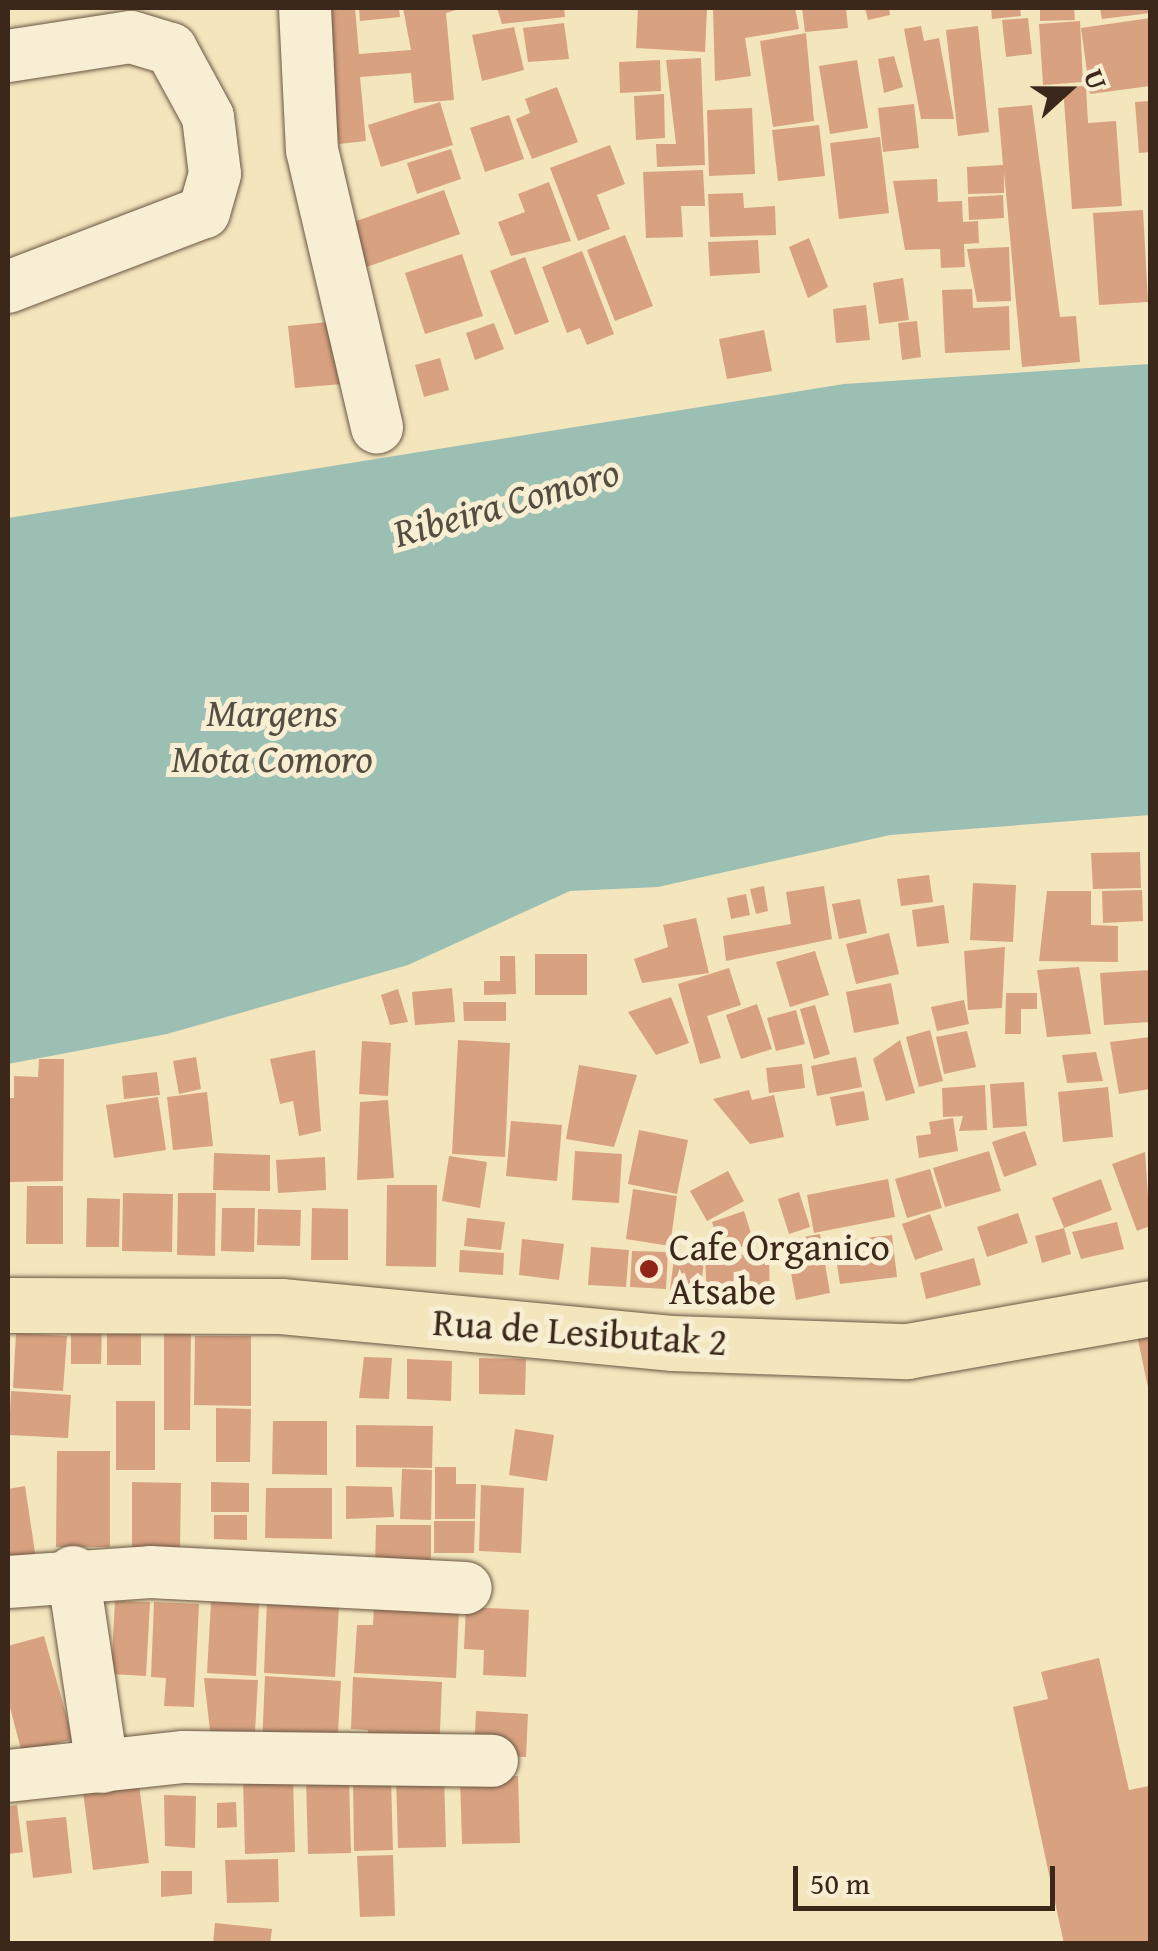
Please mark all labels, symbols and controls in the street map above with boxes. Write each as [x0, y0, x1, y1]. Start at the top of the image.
north arrow [1018, 40, 1118, 140]
text: U [1074, 63, 1119, 95]
water label: Ribeira Comoro [388, 447, 624, 557]
water label: Margens Mota Comoro [171, 688, 373, 782]
place label: Cafe Organico Atsabe [669, 1224, 890, 1314]
marker: Cafe Organico Atsabe [638, 1258, 660, 1280]
street label: Rua de Lesibutak 2 [431, 1299, 729, 1365]
scale bar [798, 1846, 1060, 1908]
text: 50 m [810, 1861, 870, 1905]

